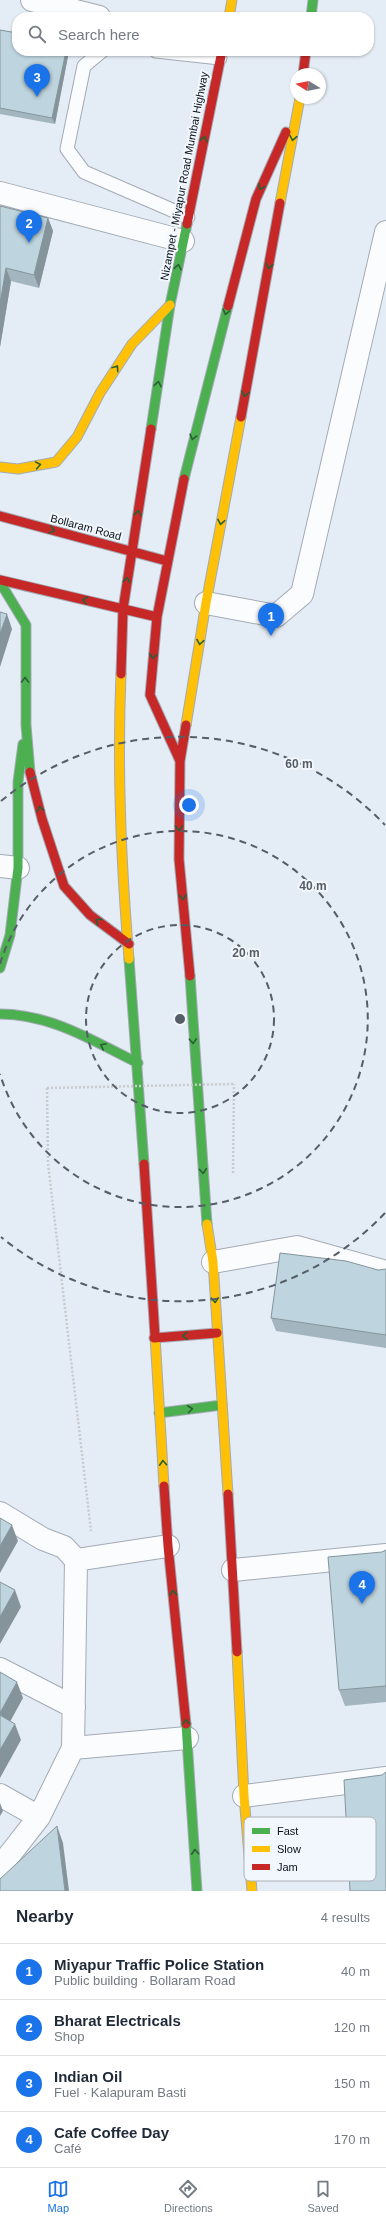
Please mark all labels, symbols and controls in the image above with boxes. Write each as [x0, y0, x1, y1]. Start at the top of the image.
search box [12, 12, 374, 56]
icon: search [26, 23, 48, 45]
text: Search here [58, 26, 140, 43]
pin: 3 [24, 64, 50, 97]
north arrow [290, 68, 326, 104]
street label: Nizampet - Miyapur Road Mumbai Highway [158, 70, 210, 281]
one-way arrow [289, 135, 298, 141]
one-way arrow [199, 136, 207, 143]
one-way arrow [258, 182, 266, 190]
pin: 2 [16, 210, 42, 243]
one-way arrow [265, 263, 274, 269]
one-way arrow [173, 264, 181, 270]
one-way arrow [222, 308, 231, 315]
one-way arrow [111, 365, 119, 372]
one-way arrow [153, 381, 162, 387]
one-way arrow [241, 391, 250, 397]
one-way arrow [190, 434, 198, 441]
one-way arrow [35, 462, 42, 470]
one-way arrow [133, 510, 142, 516]
street label: Bollaram Road [49, 512, 123, 542]
one-way arrow [217, 518, 226, 525]
one-way arrow [48, 525, 55, 533]
one-way arrow [122, 577, 131, 583]
one-way arrow [82, 596, 89, 605]
pin: 1 [258, 603, 284, 636]
one-way arrow [196, 639, 205, 645]
one-way arrow [149, 653, 158, 659]
one-way arrow [21, 677, 29, 683]
text: 60 m [285, 757, 313, 771]
your location [179, 795, 199, 815]
one-way arrow [36, 805, 44, 812]
one-way arrow [175, 825, 183, 831]
text: 40 m [299, 879, 327, 893]
one-way arrow [178, 894, 187, 901]
one-way arrow [96, 919, 103, 926]
text: 20 m [232, 946, 260, 960]
centre of rings [173, 1012, 187, 1026]
one-way arrow [189, 1038, 198, 1044]
one-way arrow [100, 1044, 107, 1051]
one-way arrow [199, 1168, 208, 1174]
one-way arrow [211, 1297, 219, 1303]
one-way arrow [182, 1331, 188, 1340]
one-way arrow [187, 1405, 193, 1414]
one-way arrow [158, 1460, 167, 1466]
pin: 4 [349, 1571, 375, 1604]
one-way arrow [169, 1590, 178, 1596]
one-way arrow [181, 1719, 190, 1725]
legend [244, 1817, 376, 1881]
text: Fast [277, 1825, 298, 1837]
text: Slow [277, 1843, 301, 1855]
one-way arrow [190, 1849, 199, 1855]
text: Jam [277, 1861, 298, 1873]
text: Nearby [16, 1907, 74, 1926]
text: 4 results [321, 1910, 370, 1925]
text: Miyapur Traffic Police Station [54, 1956, 264, 1973]
text: 1 [25, 1964, 33, 1979]
text: 40 m [341, 1964, 370, 1979]
text: Public building · Bollaram Road [54, 1973, 235, 1988]
text: Bharat Electricals [54, 2012, 181, 2029]
text: 2 [25, 2020, 33, 2035]
text: 120 m [334, 2020, 370, 2035]
text: Shop [54, 2029, 84, 2044]
text: Indian Oil [54, 2068, 122, 2085]
text: 3 [25, 2076, 33, 2091]
text: 150 m [334, 2076, 370, 2091]
text: Fuel · Kalapuram Basti [54, 2085, 186, 2100]
text: Cafe Coffee Day [54, 2124, 169, 2141]
text: 4 [25, 2132, 33, 2147]
text: 170 m [334, 2132, 370, 2147]
text: Café [54, 2141, 81, 2156]
tab: Map [47, 2178, 69, 2214]
tab: Directions [164, 2178, 213, 2214]
tab: Saved [307, 2178, 339, 2214]

